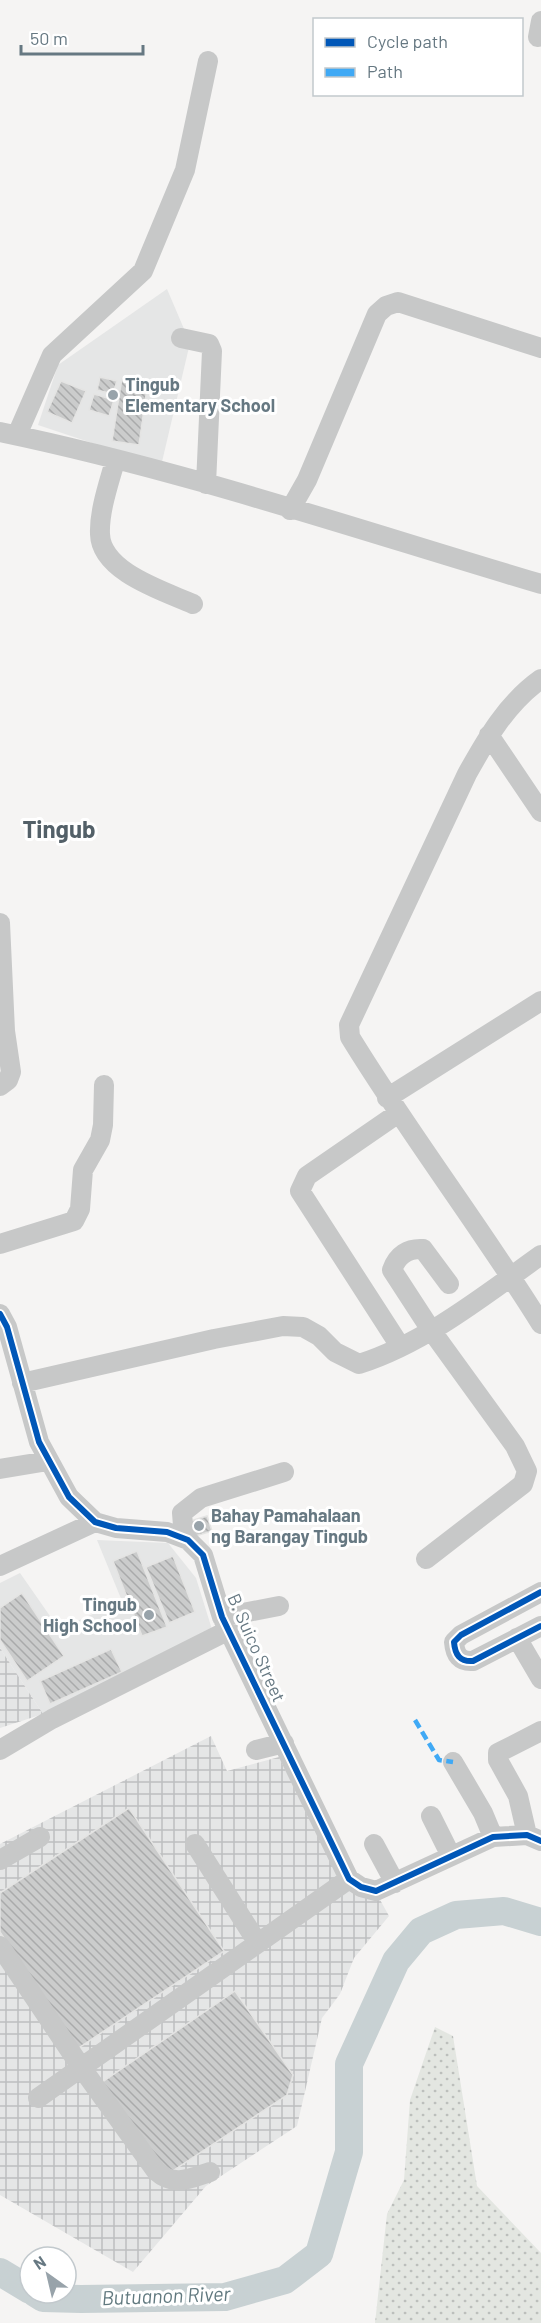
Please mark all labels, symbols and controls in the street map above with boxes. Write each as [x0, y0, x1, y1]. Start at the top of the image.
scale bar [21, 18, 142, 56]
legend [313, 18, 523, 96]
text: 50 m [30, 27, 68, 49]
text: Cycle path [367, 30, 448, 52]
text: Path [367, 60, 403, 82]
place label: Tingub Elementary School [125, 373, 275, 416]
marker: Tingub Elementary School [106, 388, 120, 402]
district label: Tingub [22, 814, 96, 843]
place label: Bahay Pamahalaan ng Barangay Tingub [211, 1504, 368, 1547]
marker: Bahay Pamahalaan ng Barangay Tingub [192, 1519, 206, 1533]
street label: B. Suico Street [223, 1590, 291, 1705]
place label: Tingub High School [43, 1593, 137, 1636]
marker: Tingub High School [142, 1608, 156, 1622]
north arrow [18, 2245, 78, 2305]
text: N [30, 2251, 49, 2273]
water label: Butuanon River [101, 2281, 232, 2309]

